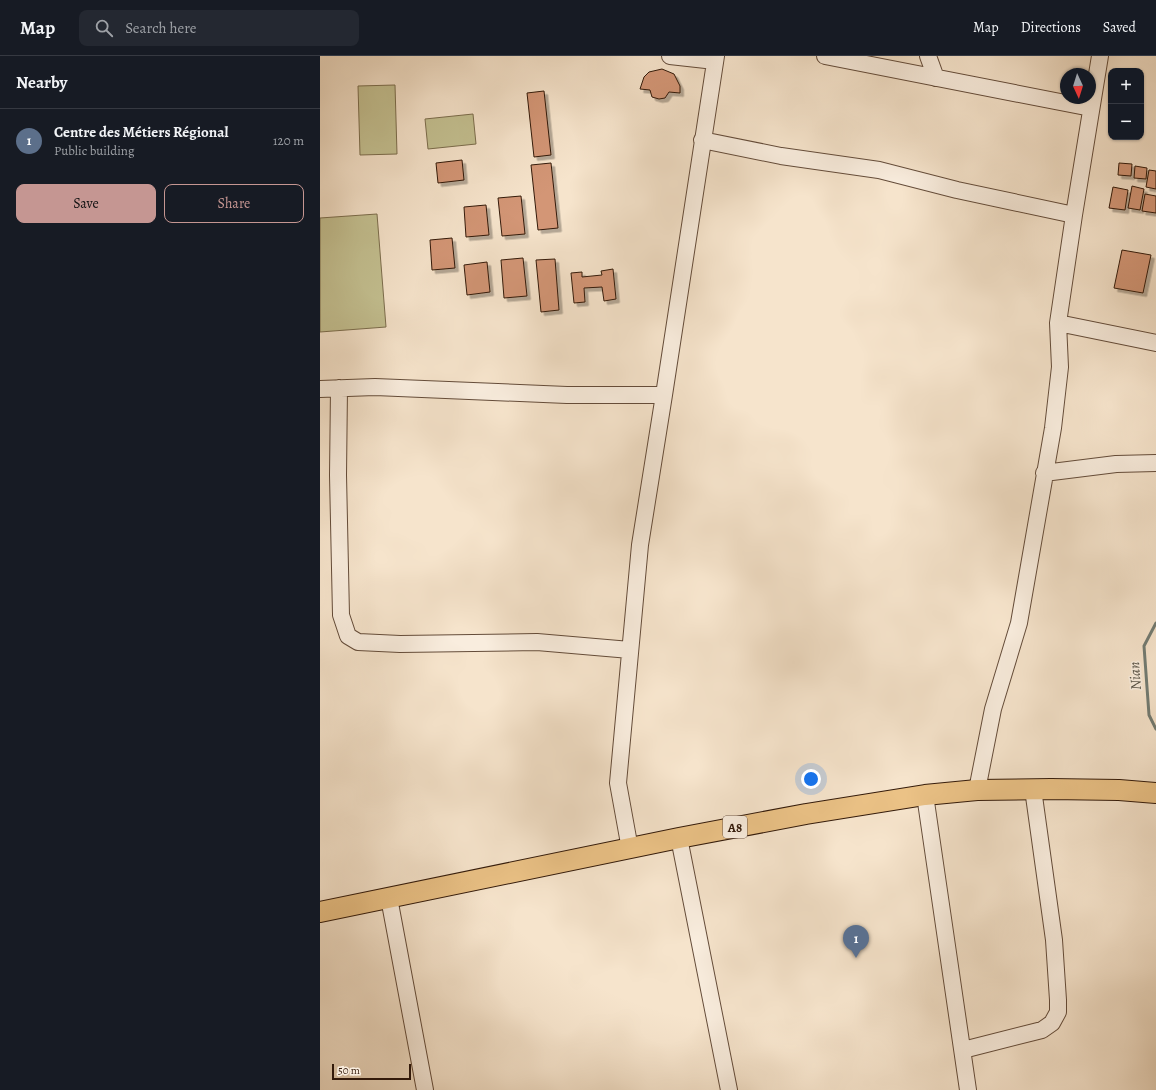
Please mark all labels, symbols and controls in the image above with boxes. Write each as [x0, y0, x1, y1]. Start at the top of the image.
search box [79, 10, 359, 46]
text: Map [20, 15, 55, 41]
icon: search [93, 17, 115, 39]
text: Search here [125, 18, 197, 38]
text: Map [973, 18, 999, 37]
text: Directions [1021, 18, 1081, 37]
text: Saved [1103, 18, 1136, 37]
north arrow [1060, 68, 1096, 104]
map controls [1108, 68, 1144, 140]
button: + [1108, 68, 1144, 104]
text: Nearby [16, 71, 67, 94]
button: − [1108, 104, 1144, 140]
text: Centre des Métiers Régional [54, 122, 228, 142]
text: 1 [27, 132, 31, 149]
text: 120 m [273, 132, 304, 149]
text: Public building [54, 142, 134, 159]
button: Save [16, 184, 156, 223]
button: Share [164, 184, 304, 223]
water label: Nian [1124, 661, 1146, 691]
your location [801, 769, 821, 789]
road number: A8 [723, 816, 747, 838]
pin: 1 [843, 925, 869, 958]
scale bar [332, 1062, 411, 1081]
text: 50 m [338, 1063, 360, 1078]

